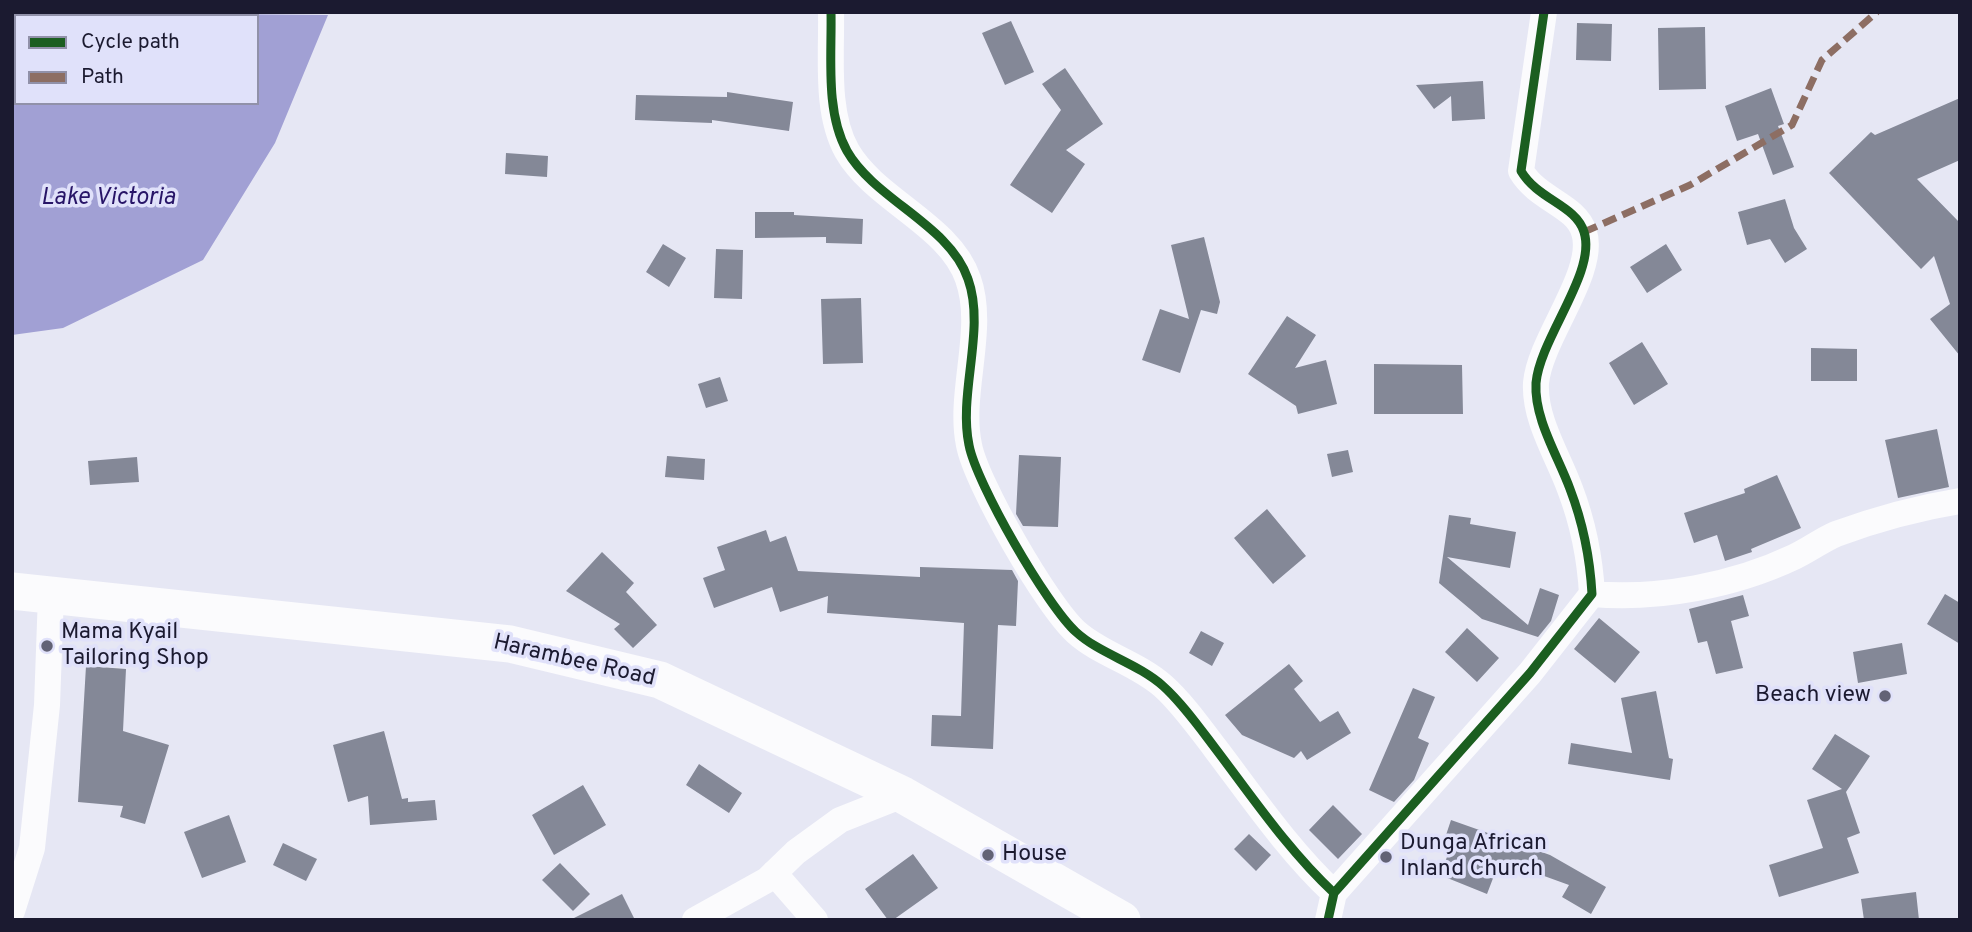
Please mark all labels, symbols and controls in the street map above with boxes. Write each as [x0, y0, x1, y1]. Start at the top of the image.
legend [14, 14, 259, 105]
text: Cycle path [81, 29, 180, 56]
text: Path [81, 64, 124, 91]
water label: Lake Victoria [41, 185, 175, 213]
place label: Mama Kyail Tailoring Shop [61, 619, 209, 673]
street label: Harambee Road [490, 630, 658, 694]
marker: Mama Kyail Tailoring Shop [39, 638, 55, 654]
place label: Beach view [1755, 682, 1871, 710]
marker: Beach view [1877, 688, 1893, 704]
place label: Dunga African Inland Church [1400, 830, 1547, 884]
place label: House [1002, 841, 1067, 869]
marker: House [980, 847, 996, 863]
marker: Dunga African Inland Church [1378, 849, 1394, 865]

